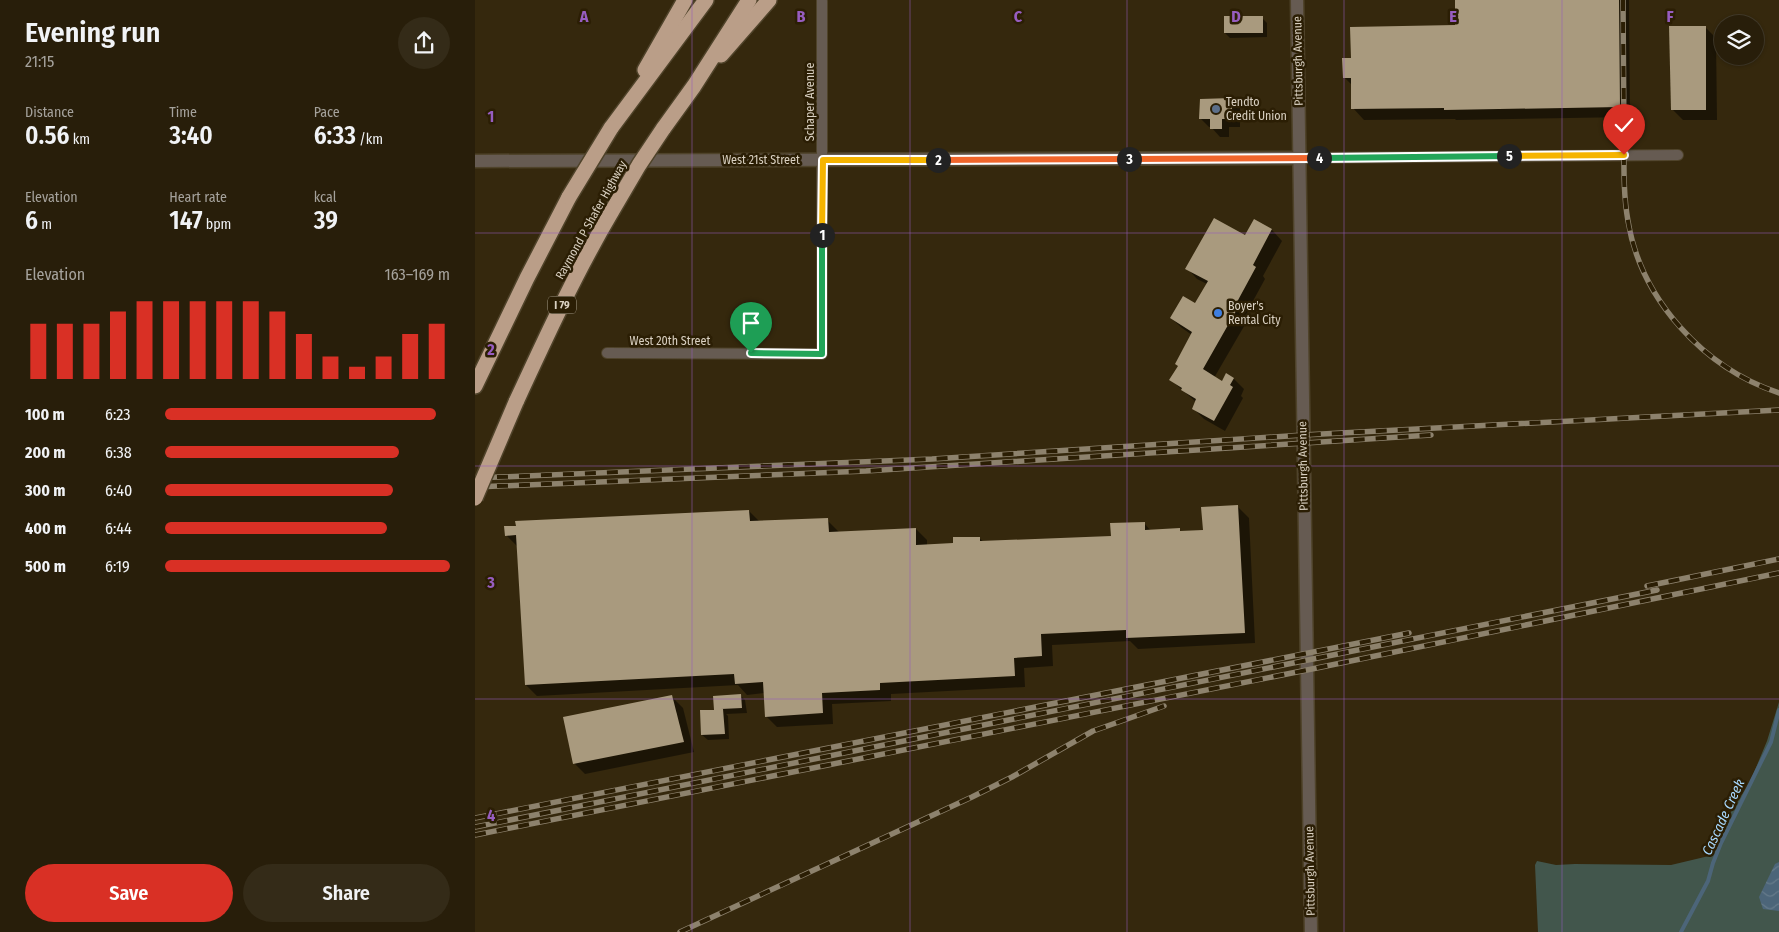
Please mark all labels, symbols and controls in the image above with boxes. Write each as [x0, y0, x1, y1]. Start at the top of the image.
text: A [579, 7, 589, 26]
text: B [797, 7, 806, 26]
text: C [1014, 7, 1023, 26]
text: D [1231, 7, 1241, 26]
text: E [1449, 7, 1457, 26]
text: F [1666, 7, 1674, 26]
map controls [1714, 15, 1764, 65]
button: layers [1714, 15, 1764, 65]
text: Evening run [25, 16, 160, 49]
street label: Pittsburgh Avenue [1290, 16, 1306, 106]
button: share [398, 17, 450, 69]
text: 21:15 [25, 52, 54, 71]
street label: Schaper Avenue [803, 63, 817, 141]
place label: Tendto Credit Union [1226, 95, 1287, 123]
marker: Tendto Credit Union [1210, 103, 1222, 115]
text: Distance [25, 104, 74, 121]
text: Time [169, 104, 197, 121]
text: Pace [314, 104, 340, 121]
pin [1603, 104, 1645, 155]
text: 1 [488, 107, 494, 126]
icon: check [1610, 111, 1638, 139]
text: 0.56 [25, 121, 69, 151]
text: 3:40 [169, 121, 213, 151]
text: 6:33 [314, 121, 356, 151]
text: km [69, 131, 90, 148]
text: /km [356, 131, 383, 148]
pin: 5 [1497, 144, 1521, 168]
pin: 3 [1117, 146, 1141, 172]
pin: 4 [1307, 146, 1331, 170]
pin: 2 [925, 148, 951, 172]
text: 5 [1506, 148, 1513, 165]
text: 4 [1316, 150, 1323, 167]
text: 3 [1126, 151, 1133, 168]
text: 2 [935, 152, 942, 169]
street label: West 21st Street [722, 153, 800, 167]
street label: Raymond P Shafer Highway [553, 158, 630, 282]
text: Elevation [25, 189, 78, 206]
text: Heart rate [169, 189, 227, 206]
text: kcal [314, 189, 336, 206]
text: 6 [25, 206, 38, 236]
text: 147 [169, 206, 202, 236]
text: 39 [314, 206, 338, 236]
text: m [38, 216, 52, 233]
text: bpm [202, 216, 231, 233]
pin: 1 [809, 222, 835, 248]
text: 1 [820, 227, 825, 244]
text: Elevation [25, 265, 85, 284]
text: 163–169 m [384, 265, 450, 284]
road number: I 79 [548, 296, 576, 314]
place label: Boyer's Rental City [1228, 299, 1281, 327]
pin [730, 302, 772, 353]
marker: Boyer's Rental City [1212, 307, 1224, 319]
icon: arrive [737, 309, 765, 337]
street label: West 20th Street [630, 334, 710, 348]
text: 2 [486, 340, 495, 359]
text: 100 m [25, 405, 65, 424]
text: 6:23 [105, 405, 131, 424]
street label: Pittsburgh Avenue [1295, 421, 1311, 511]
text: 200 m [25, 443, 65, 462]
text: 6:38 [105, 443, 132, 462]
text: 300 m [25, 481, 66, 500]
text: 6:40 [105, 481, 132, 500]
text: 400 m [25, 519, 66, 538]
text: 6:44 [105, 519, 132, 538]
text: 500 m [25, 557, 66, 576]
text: 6:19 [105, 557, 130, 576]
text: 3 [486, 573, 495, 592]
water label: Cascade Creek [1698, 777, 1748, 858]
text: 4 [487, 806, 495, 825]
street label: Pittsburgh Avenue [1302, 826, 1318, 916]
button: Save [25, 864, 233, 922]
button: Share [243, 864, 450, 922]

